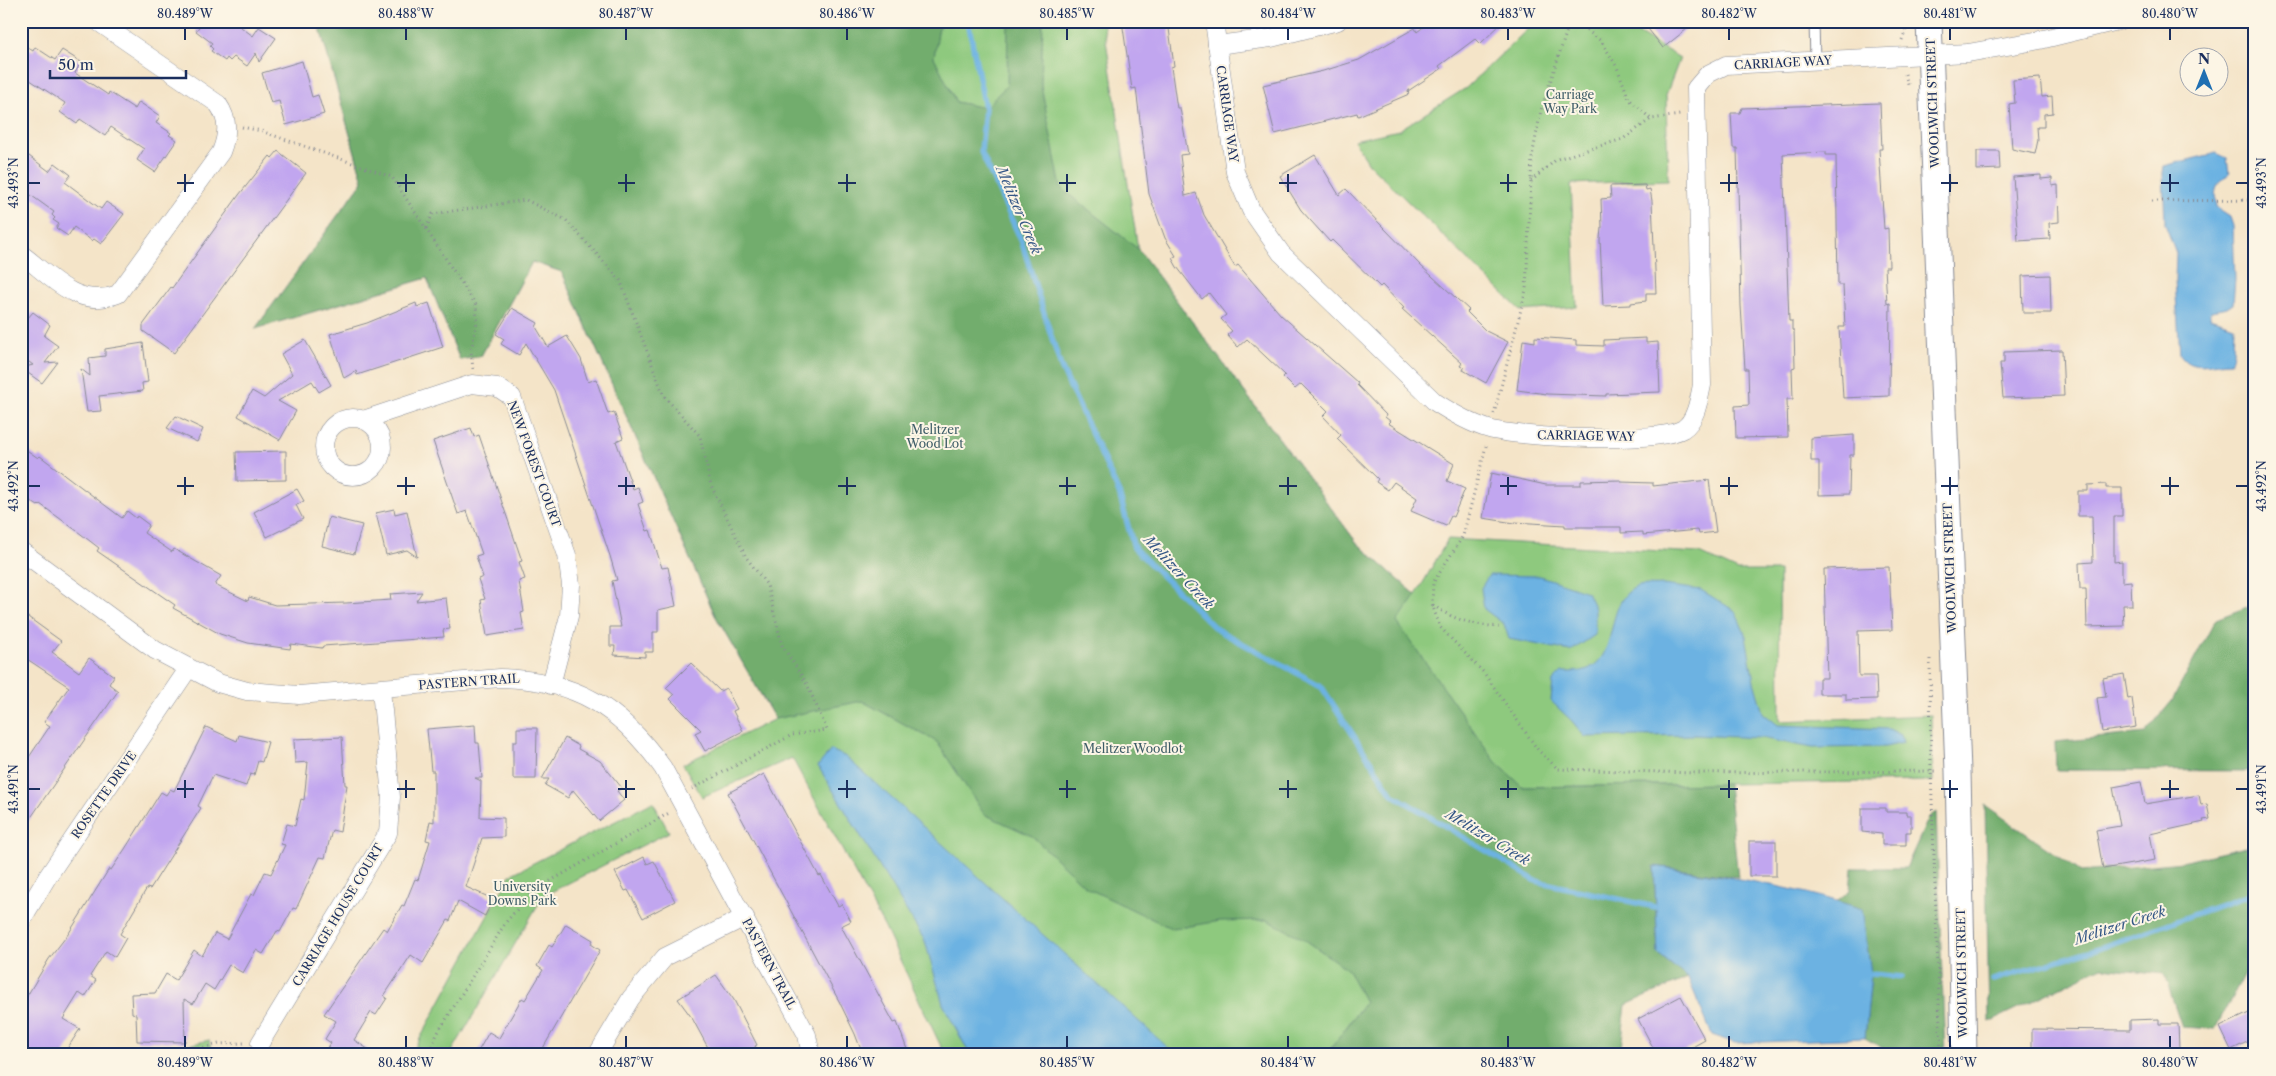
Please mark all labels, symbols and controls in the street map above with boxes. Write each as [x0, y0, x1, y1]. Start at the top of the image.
text: 80.489°W [157, 6, 214, 21]
text: 80.488°W [378, 6, 435, 21]
text: 80.487°W [599, 6, 654, 21]
text: 80.486°W [819, 6, 876, 21]
text: 80.485°W [1039, 6, 1096, 21]
text: 80.484°W [1260, 6, 1317, 21]
text: 80.483°W [1480, 6, 1537, 21]
text: 80.482°W [1701, 6, 1758, 21]
text: 80.481°W [1923, 6, 1978, 21]
text: 80.480°W [2142, 6, 2199, 21]
street label: WOOLWICH STREET [1923, 38, 1942, 169]
scale bar [50, 48, 186, 80]
north arrow [2178, 48, 2228, 98]
text: N [2198, 50, 2210, 68]
street label: CARRIAGE WAY [1734, 52, 1833, 73]
text: 50 m [58, 55, 94, 74]
street label: CARRIAGE WAY [1213, 64, 1242, 164]
park label: Carriage Way Park [1542, 87, 1598, 116]
text: 43.493°N [6, 157, 21, 209]
text: 43.493°N [2254, 157, 2269, 209]
water label: Melitzer Creek [991, 161, 1046, 258]
street label: NEW FOREST COURT [505, 398, 564, 529]
park label: Melitzer Wood Lot [906, 422, 964, 451]
street label: CARRIAGE WAY [1537, 427, 1636, 444]
text: 43.492°N [6, 460, 21, 512]
text: 43.492°N [2254, 460, 2269, 512]
street label: WOOLWICH STREET [1940, 503, 1959, 634]
water label: Melitzer Creek [1139, 530, 1218, 613]
street label: PASTERN TRAIL [418, 670, 520, 693]
park label: Melitzer Woodlot [1083, 741, 1184, 756]
street label: ROSETTE DRIVE [68, 748, 139, 841]
text: 43.491°N [6, 764, 21, 814]
text: 43.491°N [2254, 764, 2269, 814]
water label: Melitzer Creek [1441, 804, 1534, 869]
street label: CARRIAGE HOUSE COURT [289, 841, 386, 989]
park label: University Downs Park [488, 879, 557, 908]
water label: Melitzer Creek [2070, 902, 2168, 949]
street label: WOOLWICH STREET [1953, 908, 1970, 1039]
street label: PASTERN TRAIL [739, 916, 800, 1012]
text: 80.489°W [157, 1055, 214, 1070]
text: 80.488°W [378, 1055, 435, 1070]
text: 80.487°W [599, 1055, 654, 1070]
text: 80.486°W [819, 1055, 876, 1070]
text: 80.485°W [1039, 1055, 1096, 1070]
text: 80.484°W [1260, 1055, 1317, 1070]
text: 80.483°W [1480, 1055, 1537, 1070]
text: 80.482°W [1701, 1055, 1758, 1070]
text: 80.481°W [1923, 1055, 1978, 1070]
text: 80.480°W [2142, 1055, 2199, 1070]

